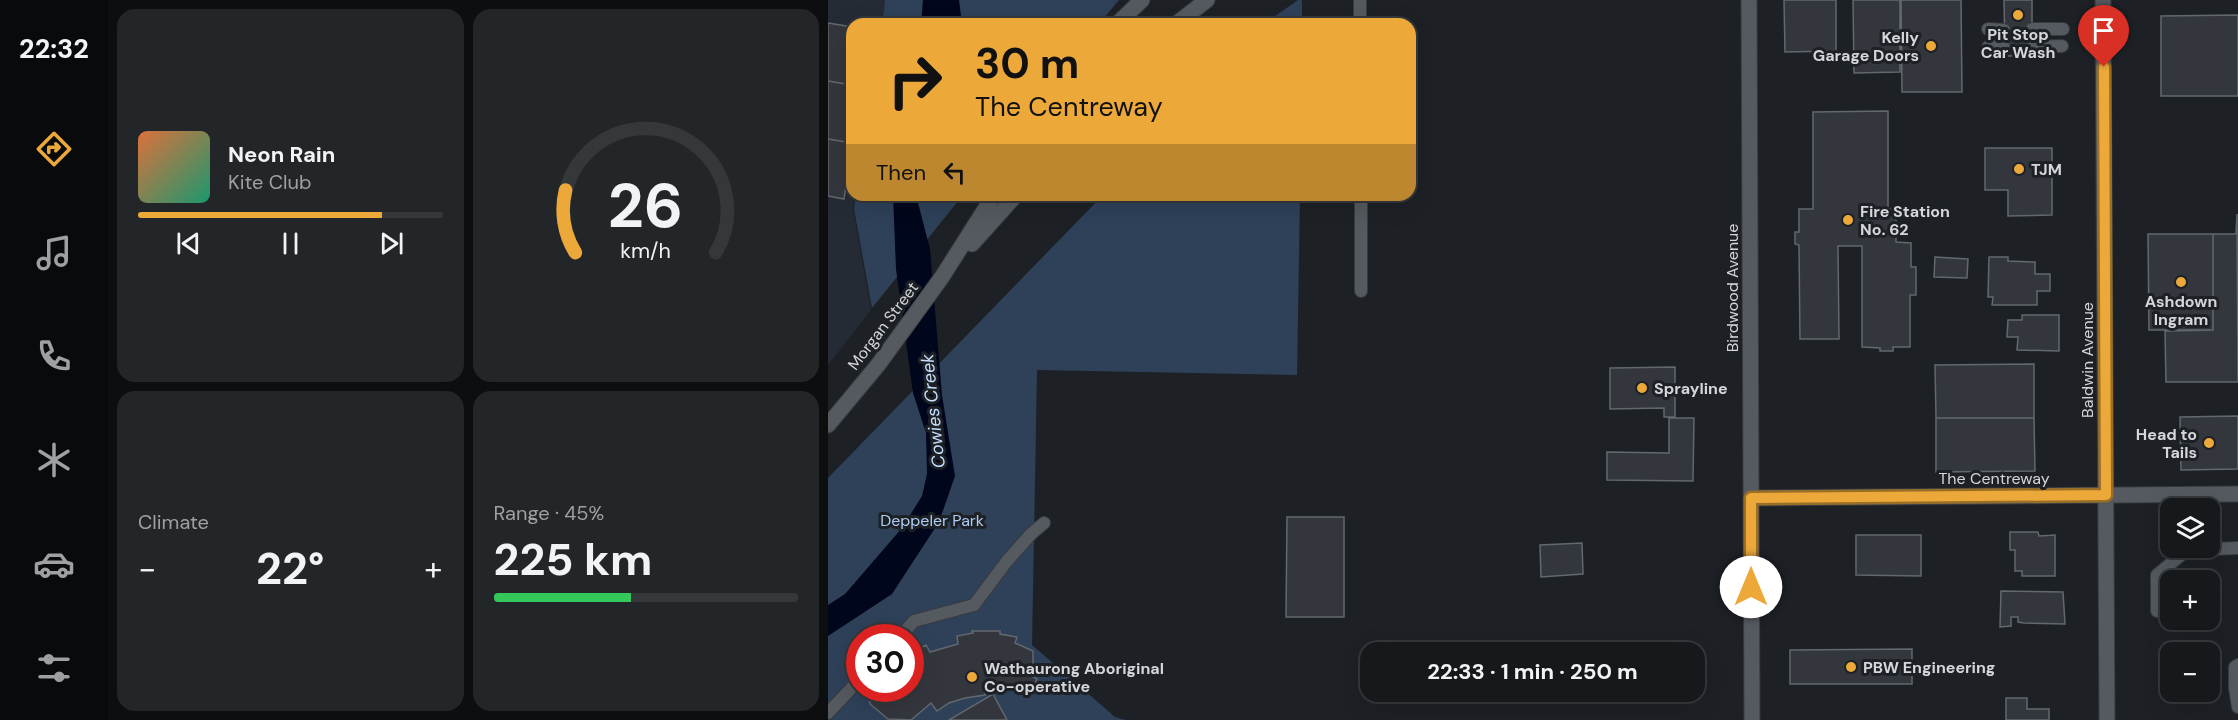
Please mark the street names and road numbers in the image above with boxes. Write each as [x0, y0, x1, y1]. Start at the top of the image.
street label: Birdwood Avenue [1722, 224, 1743, 352]
street label: Morgan Street [843, 278, 923, 374]
street label: Baldwin Avenue [2077, 302, 2098, 418]
street label: The Centreway [1938, 468, 2050, 489]

